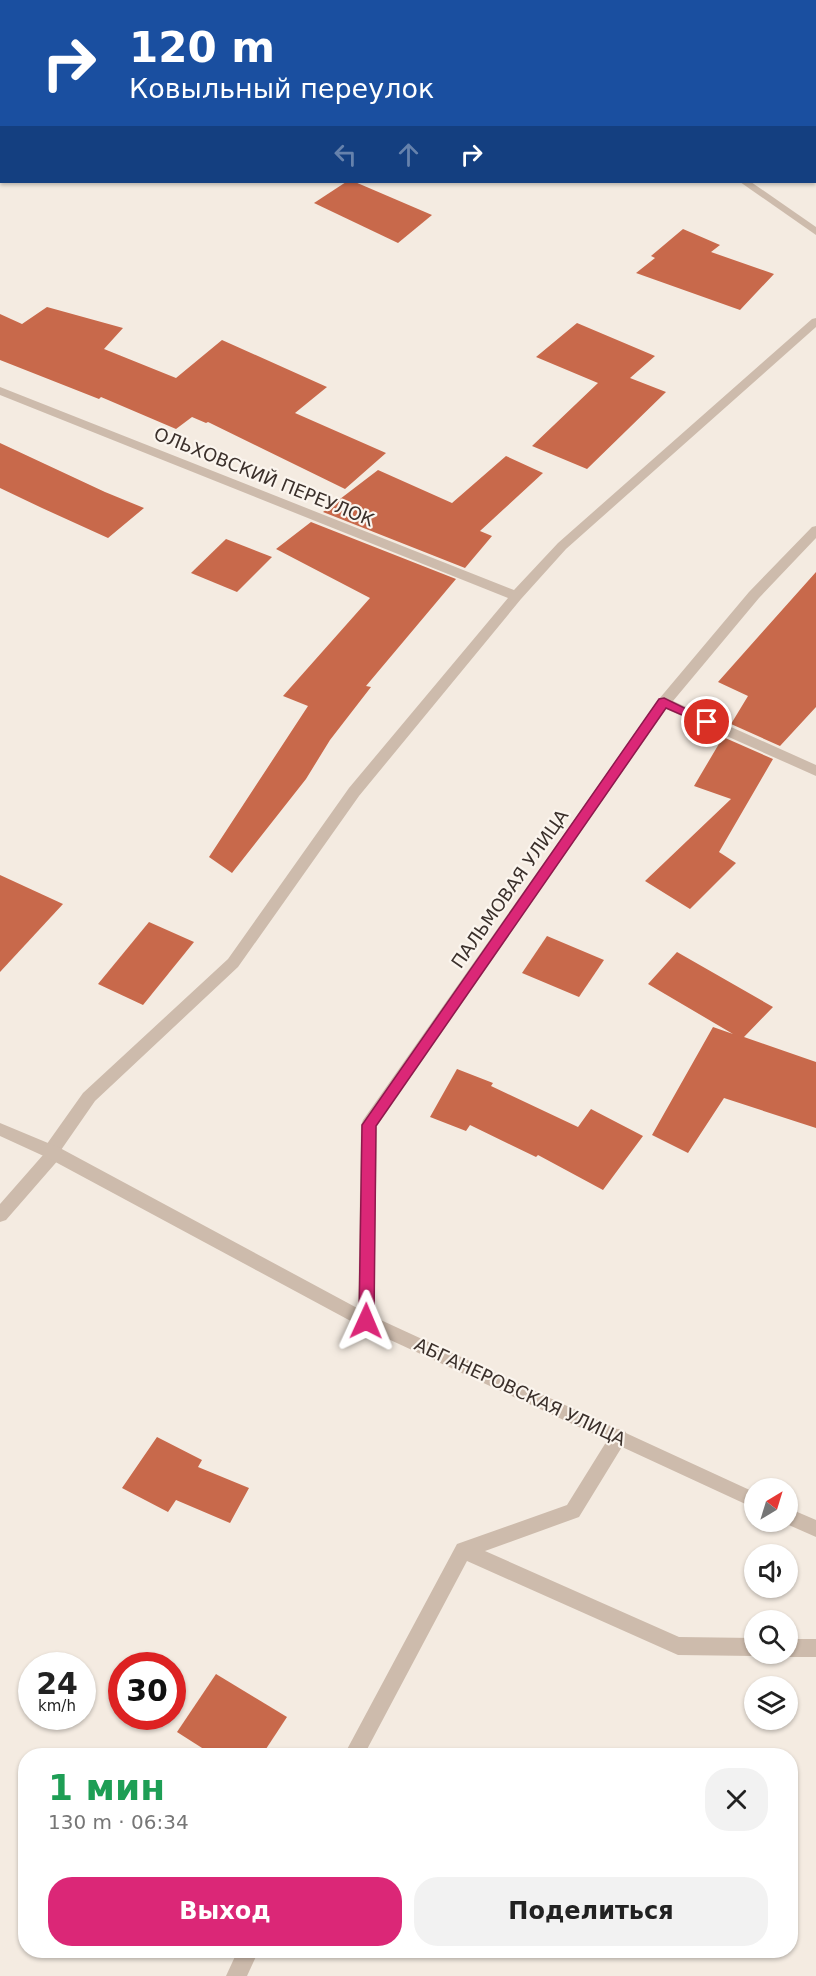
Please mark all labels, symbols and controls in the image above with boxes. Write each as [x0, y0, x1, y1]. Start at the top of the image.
text: 120 m [129, 23, 275, 72]
icon: right [30, 24, 108, 102]
text: Ковыльный переулок [129, 73, 434, 104]
icon: left [329, 138, 362, 171]
icon: ahead [392, 138, 425, 171]
icon: right [455, 138, 488, 171]
street label: ОЛЬХОВСКИЙ ПЕРЕУЛОК [151, 423, 377, 530]
pin [681, 696, 732, 747]
icon: arrive [690, 705, 723, 738]
street label: ПАЛЬМОВАЯ УЛИЦА [447, 805, 573, 972]
position arrow [334, 1289, 398, 1353]
street label: АБГАНЕРОВСКАЯ УЛИЦА [411, 1333, 630, 1450]
north arrow [744, 1478, 798, 1532]
map controls [744, 1478, 798, 1730]
button: sound [744, 1544, 798, 1598]
button: search [744, 1610, 798, 1664]
speed limit sign: 30 [108, 1652, 186, 1730]
text: 24 [36, 1666, 78, 1701]
button: layers [744, 1676, 798, 1730]
text: km/h [38, 1697, 76, 1715]
text: 1 мин [48, 1767, 165, 1808]
button: close [705, 1768, 768, 1831]
text: 130 m · 06:34 [48, 1810, 189, 1834]
button: Выход [48, 1877, 402, 1946]
button: Поделиться [414, 1877, 768, 1946]

